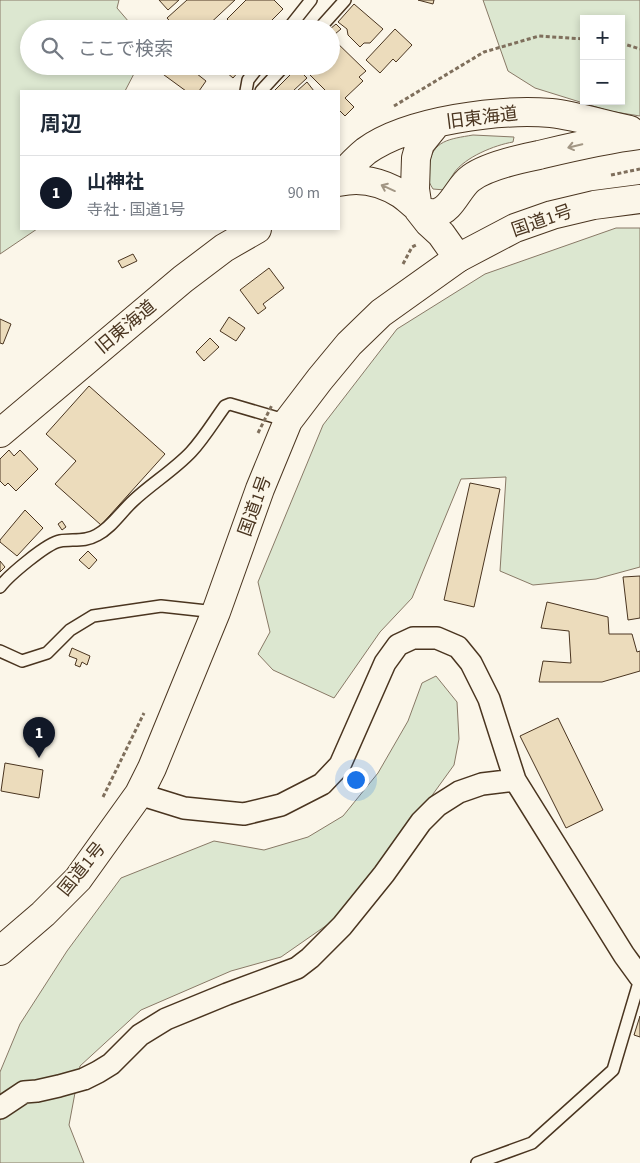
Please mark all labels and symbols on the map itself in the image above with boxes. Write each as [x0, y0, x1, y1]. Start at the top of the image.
street label: 旧東海道 [445, 101, 519, 135]
one-way arrow [567, 142, 583, 151]
one-way arrow [381, 183, 396, 193]
street label: 国道1号 [508, 199, 576, 243]
street label: 旧東海道 [90, 294, 162, 360]
street label: 国道1号 [232, 472, 278, 540]
pin: 1 [23, 717, 55, 758]
your location [343, 767, 369, 793]
street label: 国道1号 [52, 837, 112, 901]

